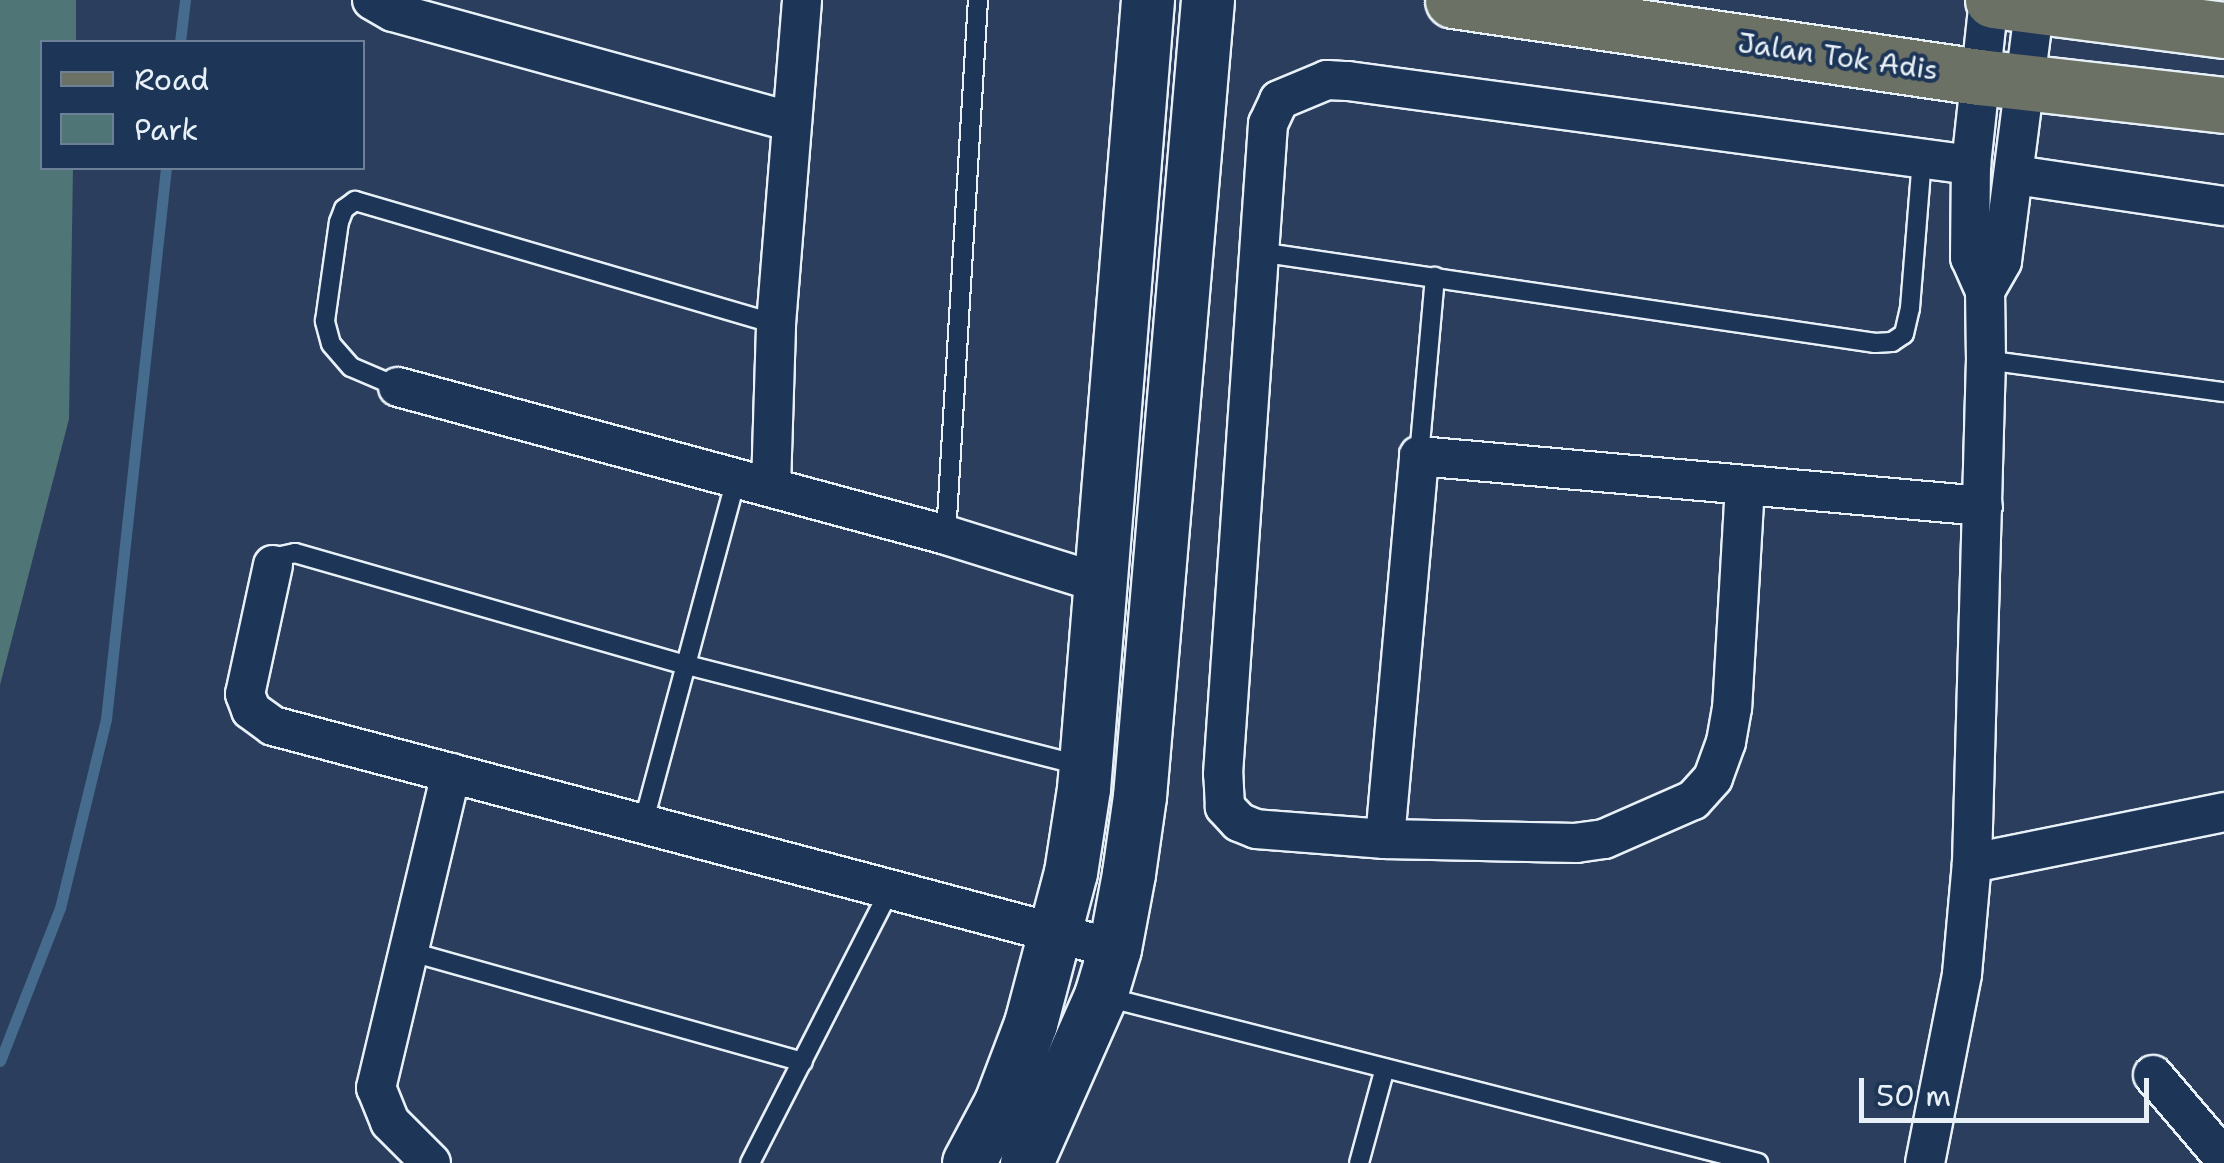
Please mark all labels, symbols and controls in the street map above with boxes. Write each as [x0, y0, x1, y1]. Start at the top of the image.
street label: Jalan Tok Adis [1736, 25, 1940, 87]
legend [40, 40, 365, 170]
text: Road [134, 59, 209, 100]
text: Park [134, 109, 198, 150]
scale bar [1864, 1058, 2154, 1120]
text: 50 m [1876, 1075, 1951, 1116]

